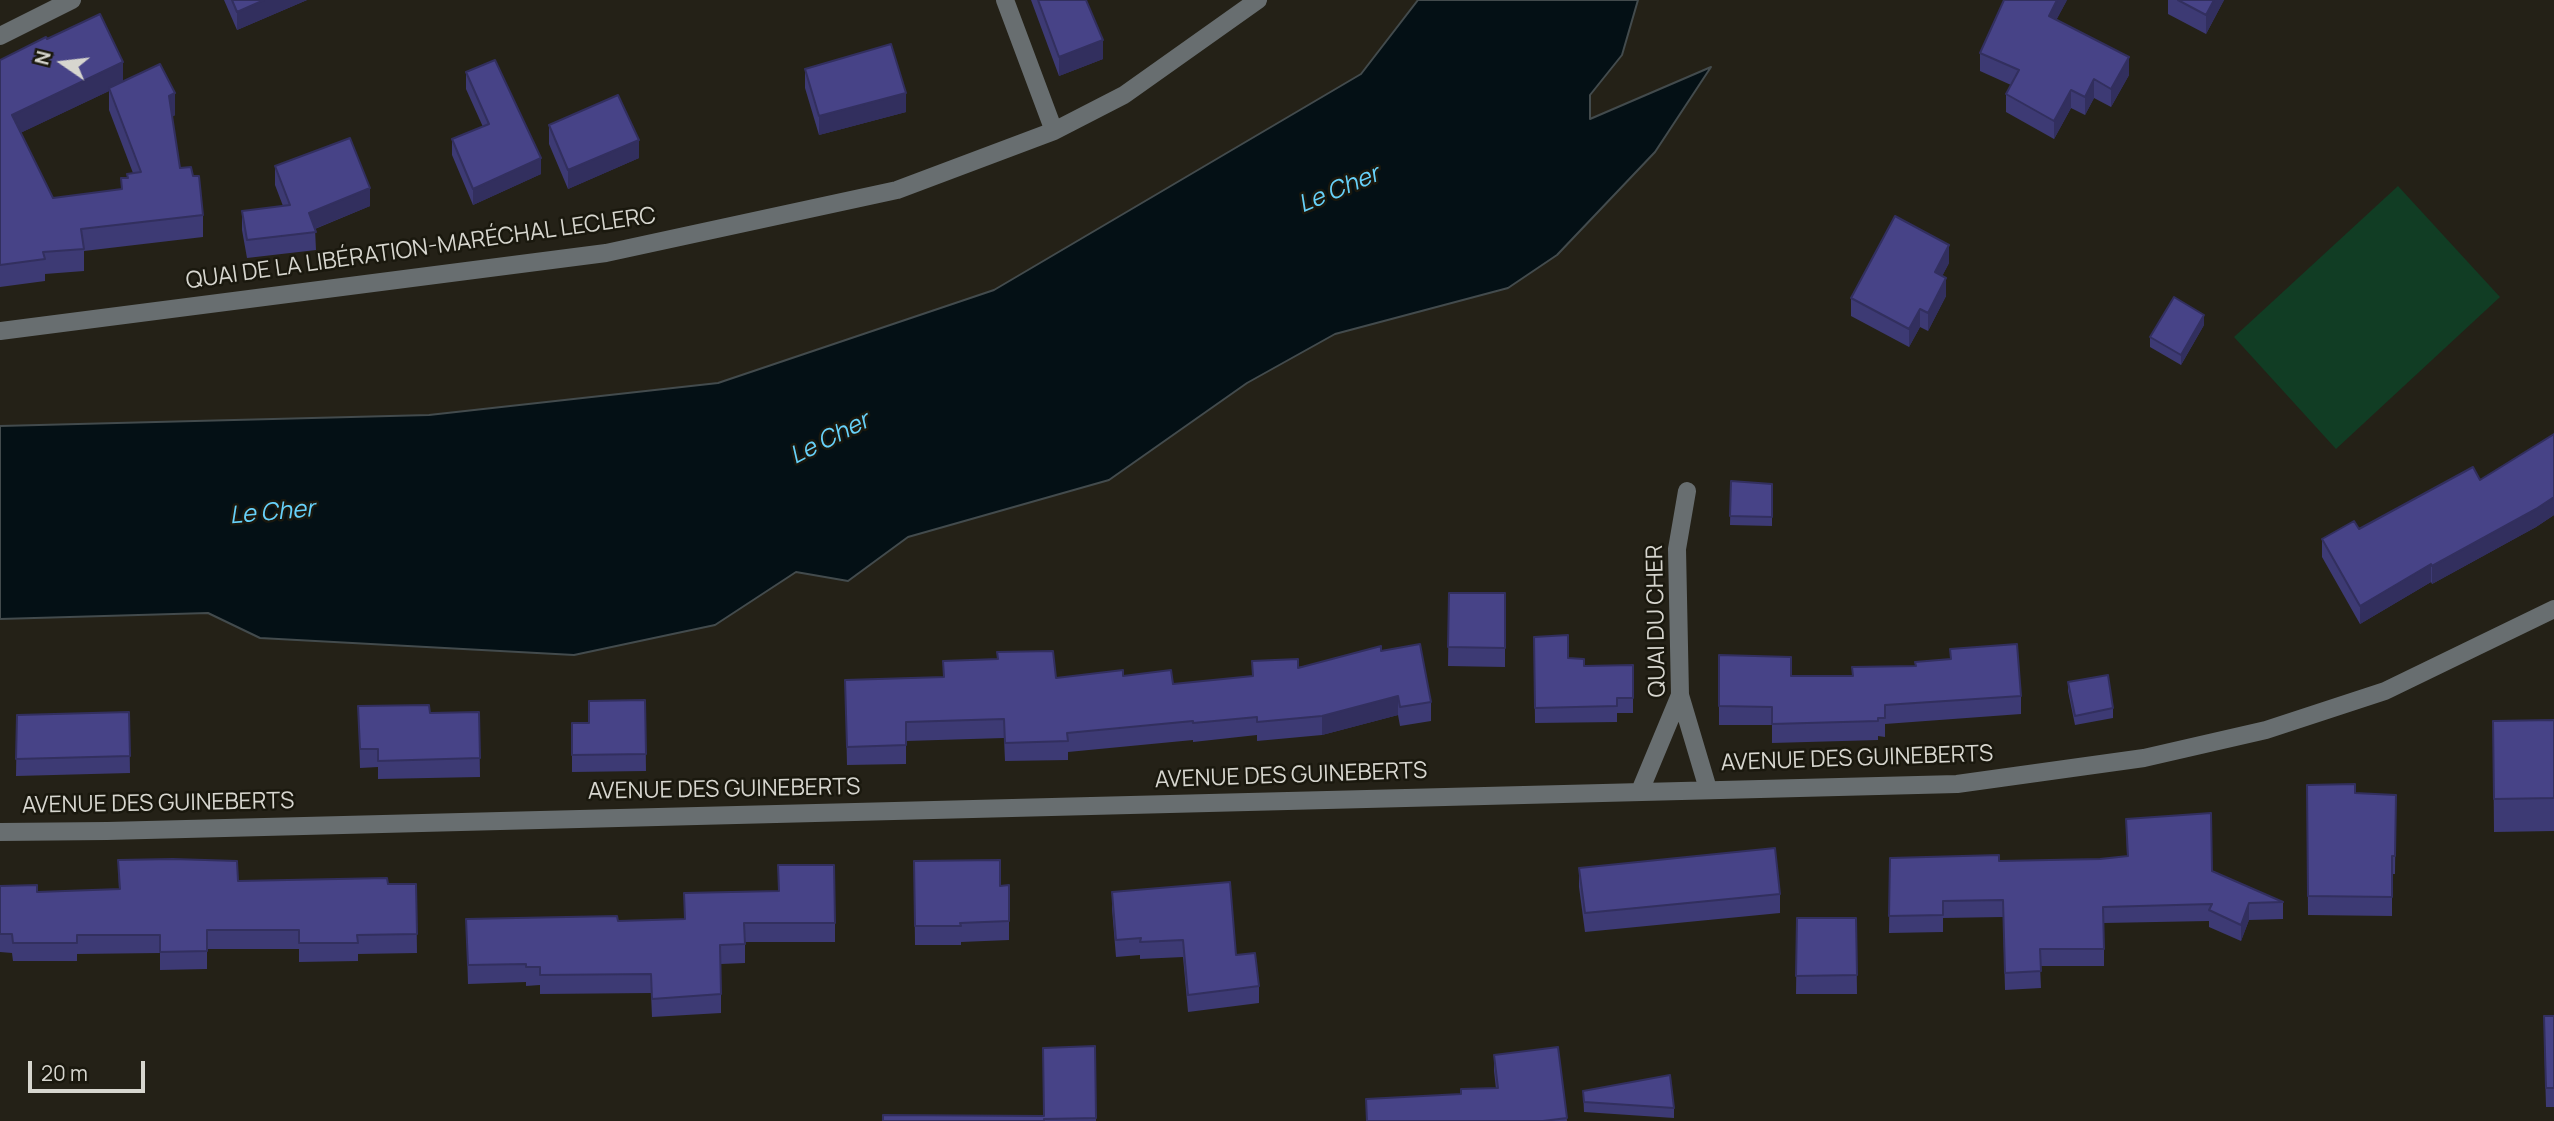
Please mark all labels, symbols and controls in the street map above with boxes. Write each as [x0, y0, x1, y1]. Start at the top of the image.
north arrow [28, 28, 98, 98]
text: N [28, 48, 57, 68]
water label: Le Cher [1294, 160, 1384, 220]
street label: QUAI DE LA LIBÉRATION-MARÉCHAL LECLERC [184, 202, 658, 296]
water label: Le Cher [786, 407, 874, 471]
water label: Le Cher [228, 495, 316, 531]
street label: QUAI DU CHER [1642, 544, 1672, 698]
street label: AVENUE DES GUINEBERTS [1720, 740, 1994, 778]
street label: AVENUE DES GUINEBERTS [1154, 757, 1428, 795]
street label: AVENUE DES GUINEBERTS [588, 774, 860, 806]
street label: AVENUE DES GUINEBERTS [22, 788, 294, 820]
scale bar [32, 1048, 149, 1092]
text: 20 m [41, 1059, 88, 1087]

